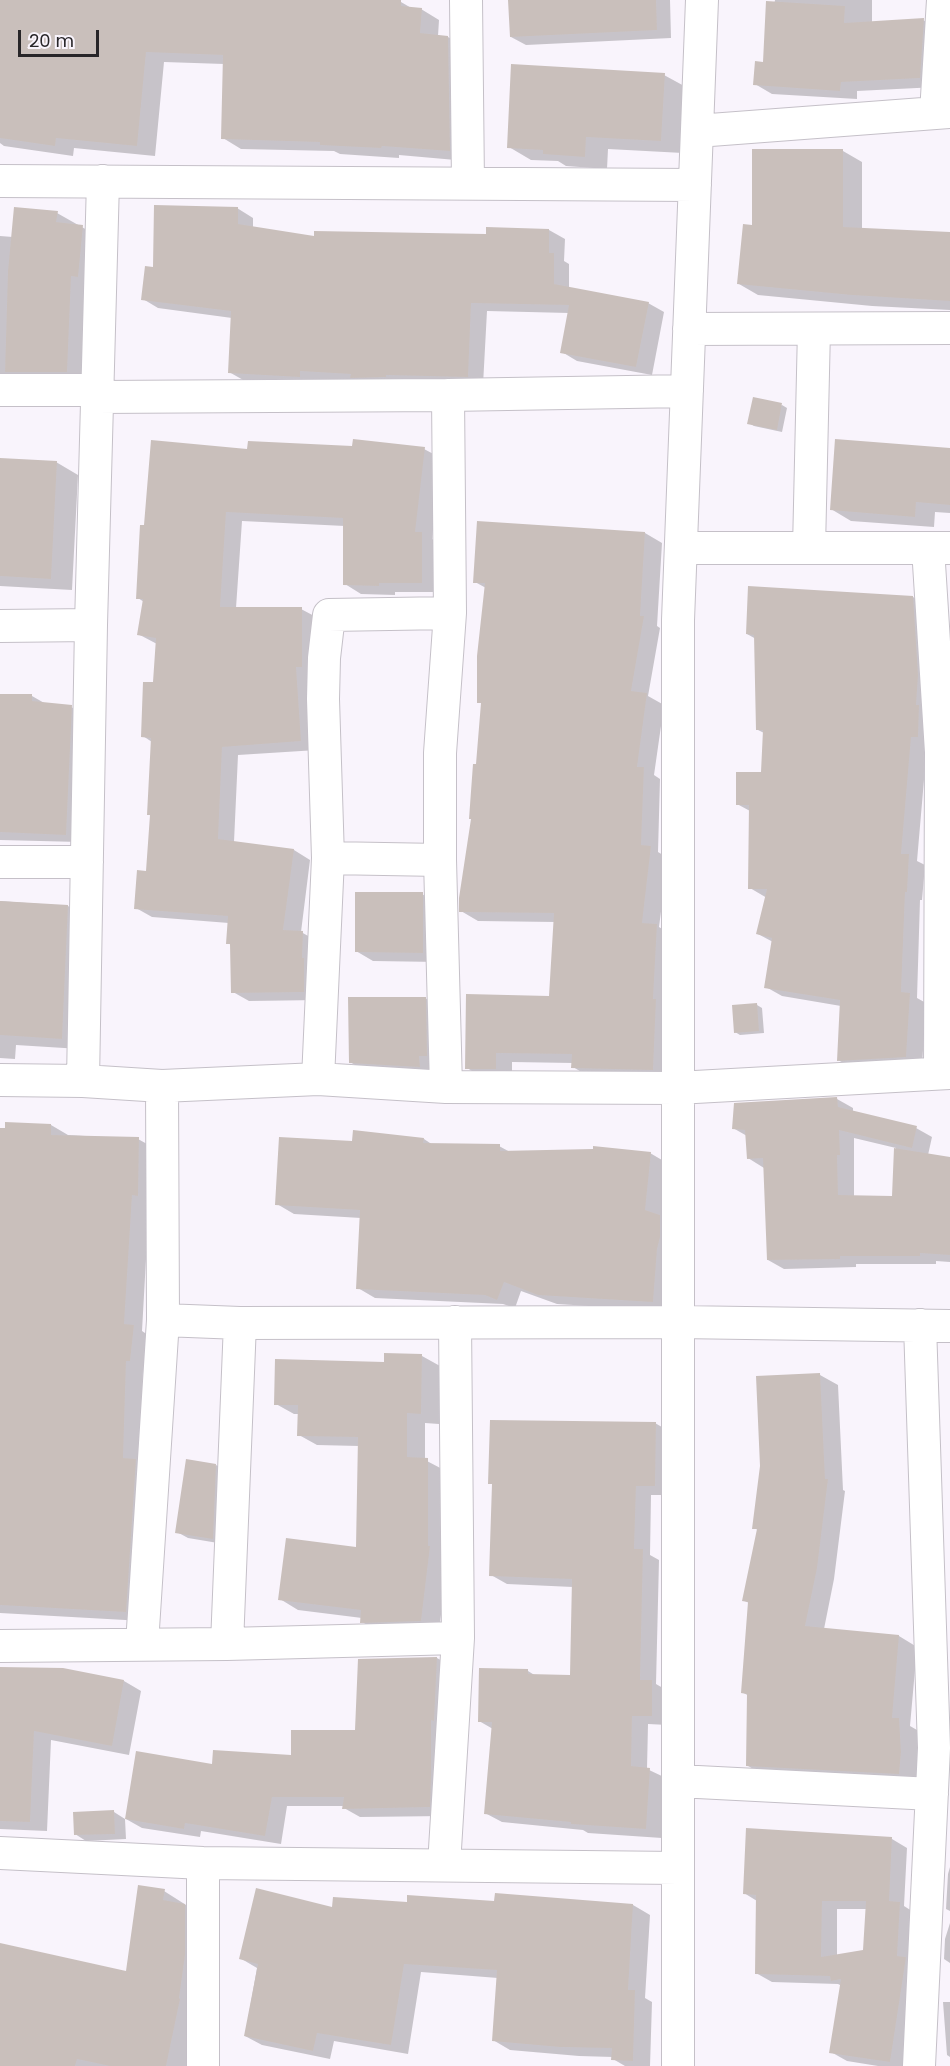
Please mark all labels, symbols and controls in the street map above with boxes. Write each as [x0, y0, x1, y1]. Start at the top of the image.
scale bar [21, 18, 102, 56]
text: 20 m [29, 28, 74, 53]

